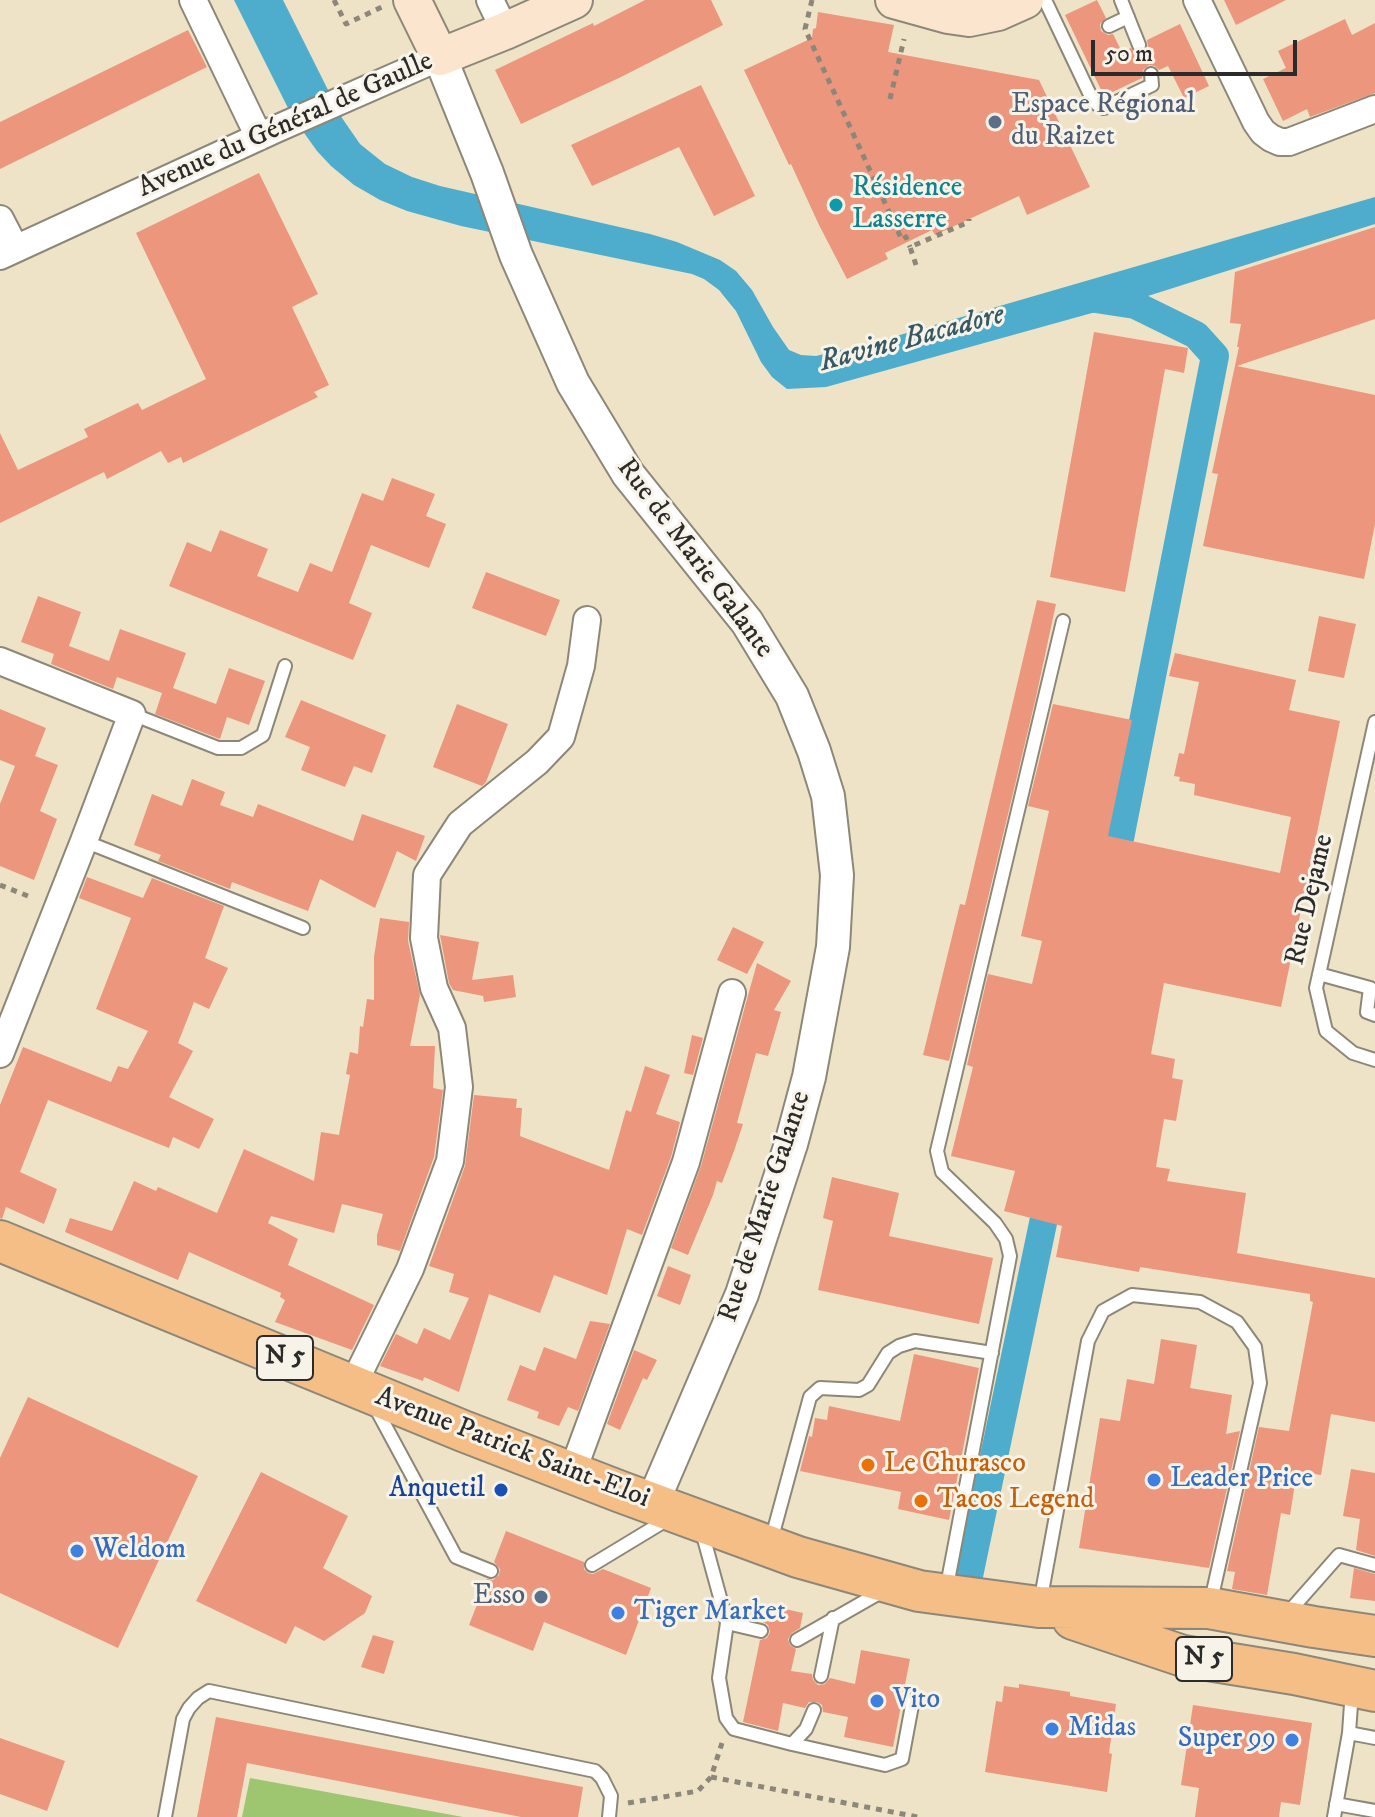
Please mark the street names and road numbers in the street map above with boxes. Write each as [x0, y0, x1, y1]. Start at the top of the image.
street label: Avenue du Général de Gaulle [133, 46, 439, 206]
street label: Rue de Marie Galante [608, 453, 780, 665]
street label: Rue Dejame [1280, 831, 1342, 969]
street label: Rue de Marie Galante [713, 1087, 819, 1327]
road number: N 5 [257, 1336, 313, 1380]
street label: Avenue Patrick Saint-Eloi [370, 1381, 654, 1517]
road number: N 5 [1176, 1637, 1232, 1681]

